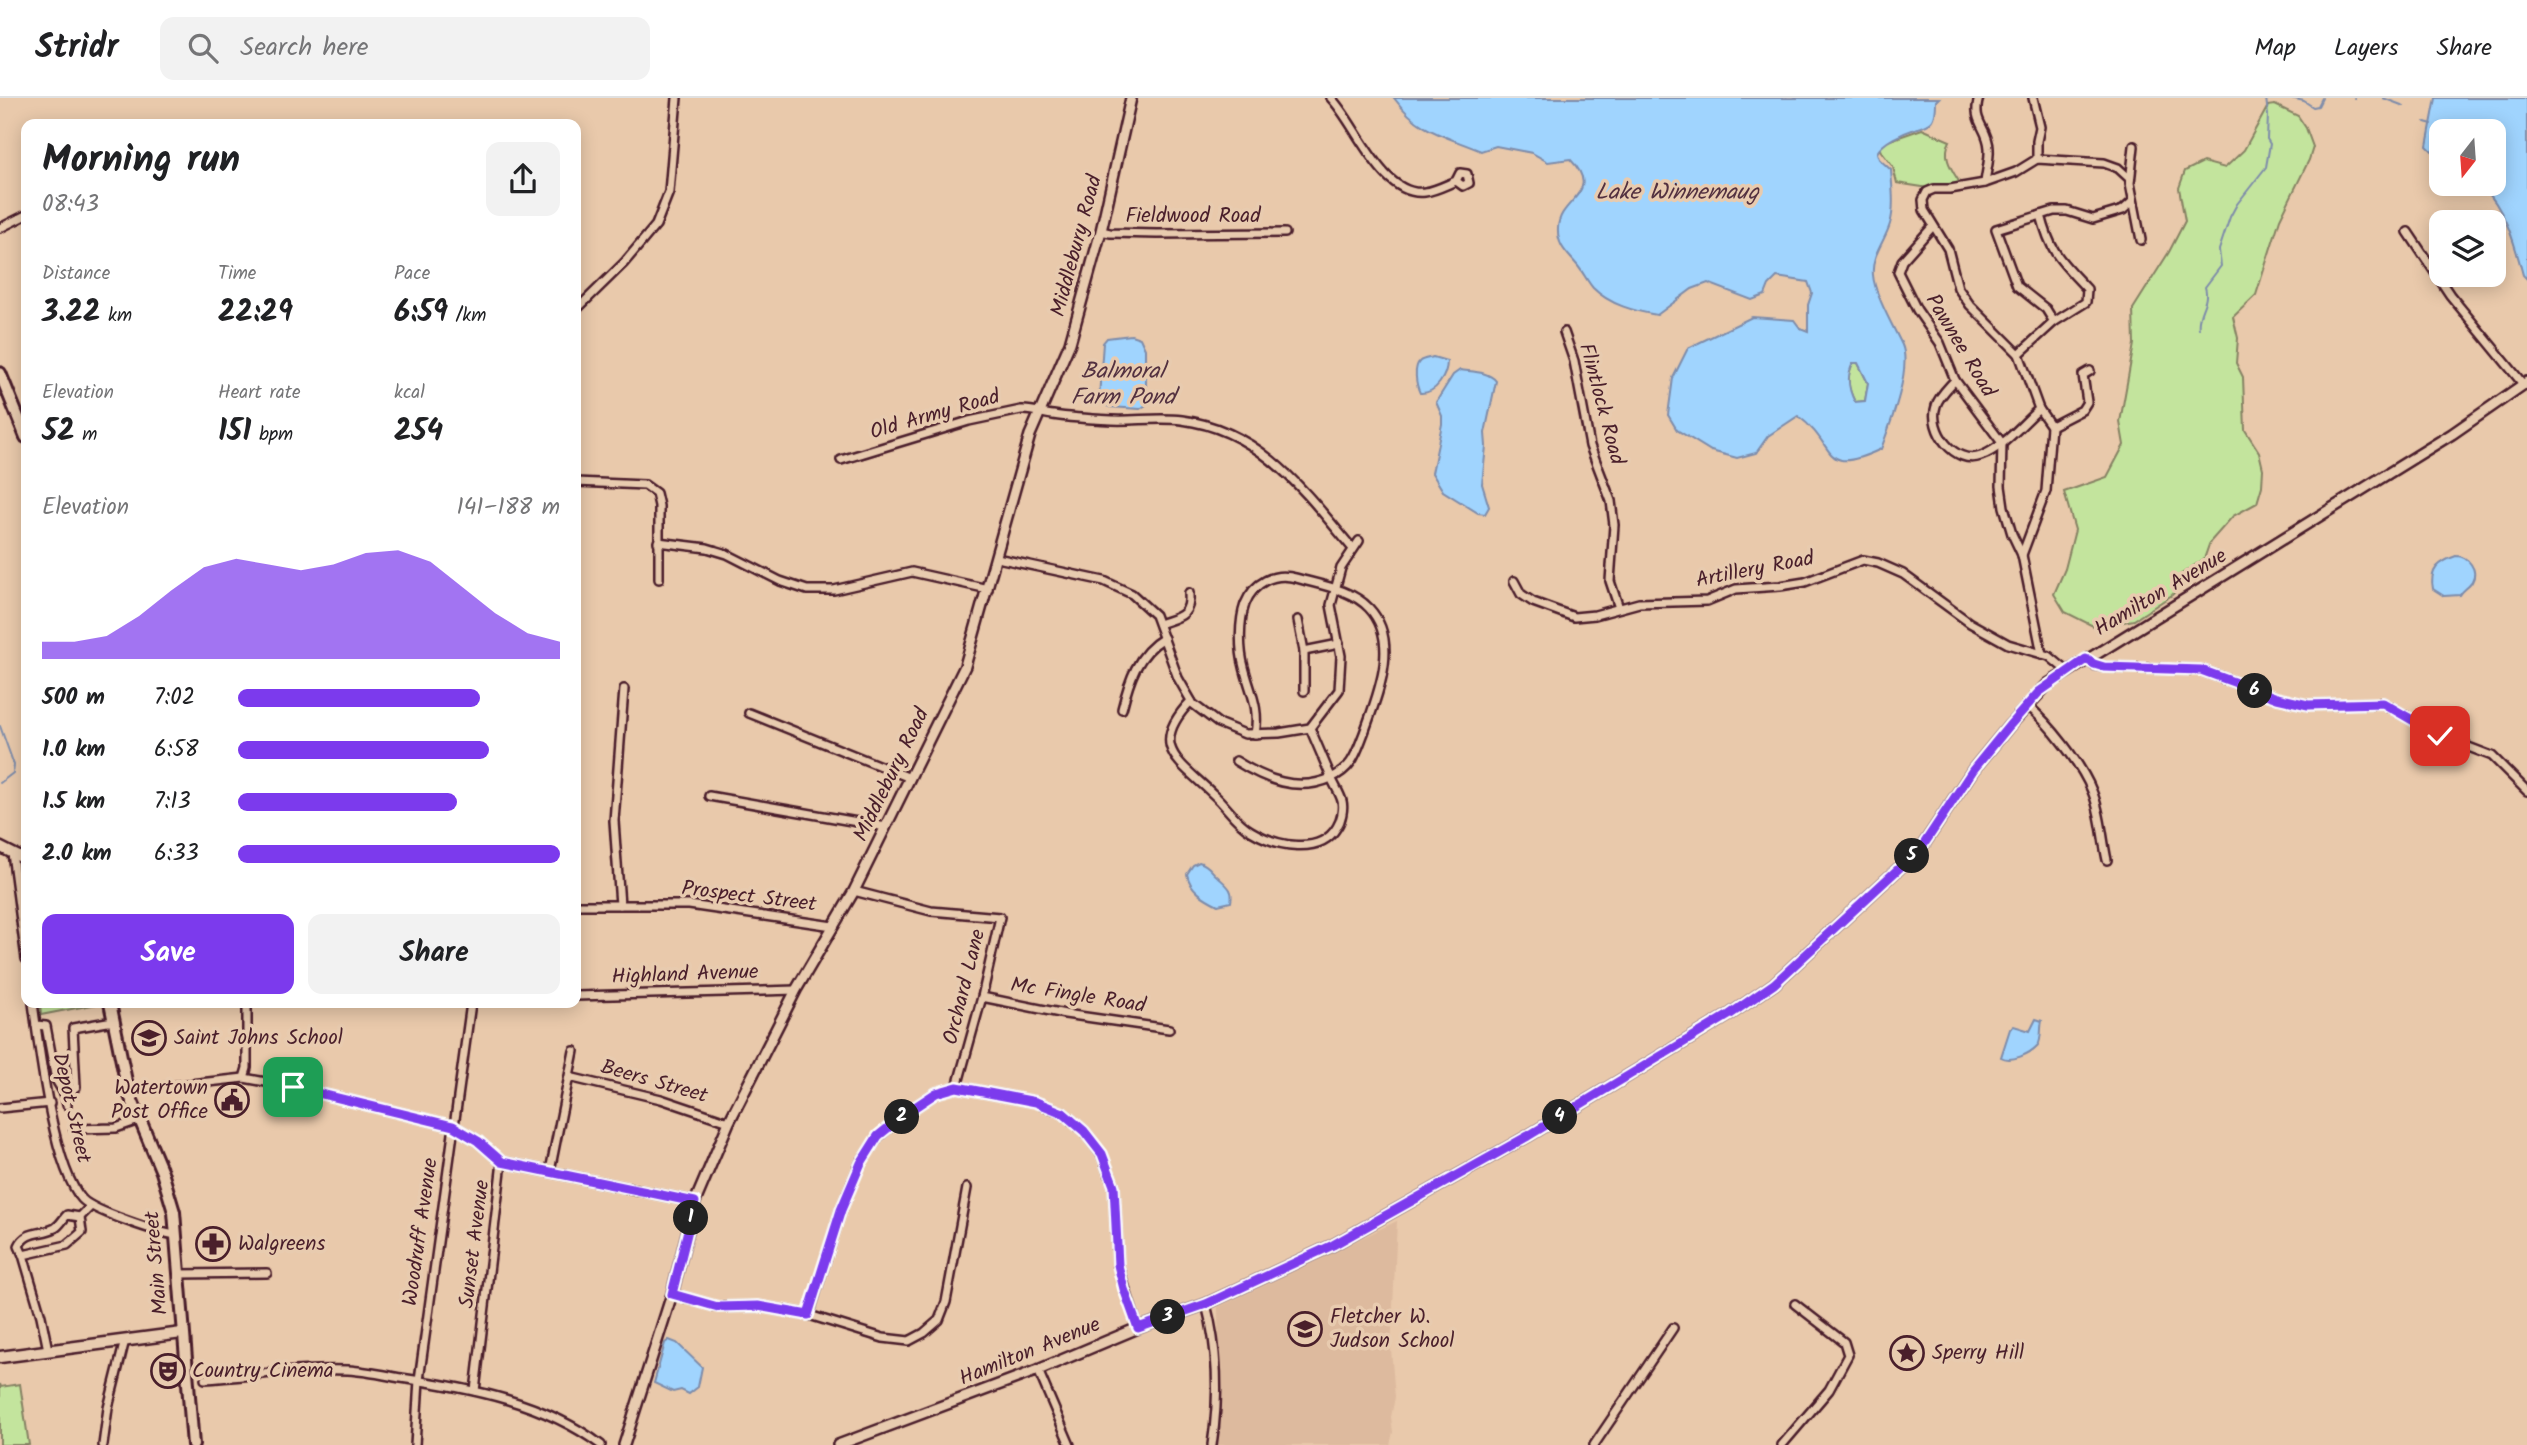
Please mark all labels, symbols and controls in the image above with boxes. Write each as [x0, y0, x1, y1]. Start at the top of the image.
search box [160, 17, 650, 80]
text: Stridr [35, 22, 118, 75]
text: Search here [240, 27, 369, 69]
icon: search [184, 29, 222, 67]
text: Map [2254, 29, 2296, 68]
text: Layers [2334, 29, 2398, 68]
text: Share [2436, 29, 2492, 68]
north arrow [2429, 119, 2506, 196]
map controls [2429, 119, 2506, 287]
text: Morning run [42, 131, 240, 191]
button: share [486, 142, 560, 216]
street label: Middlebury Road [1042, 171, 1112, 321]
water label: Lake Winnemaug [1595, 175, 1761, 211]
text: 08:43 [42, 187, 99, 223]
street label: Fieldwood Road [1125, 200, 1261, 233]
button: layers [2429, 210, 2506, 287]
text: Distance [42, 259, 110, 289]
text: Time [218, 259, 256, 289]
text: Pace [394, 259, 430, 289]
street label: Pawnee Road [1916, 288, 2004, 405]
text: 3.22 [42, 289, 101, 337]
text: 22:29 [218, 289, 293, 337]
text: 6:59 [394, 289, 448, 337]
text: km [101, 301, 132, 331]
text: /km [448, 301, 486, 331]
street label: Flintlock Road [1569, 339, 1633, 469]
water label: Balmoral Farm Pond [1071, 354, 1181, 416]
text: Elevation [42, 378, 114, 408]
text: Heart rate [218, 378, 301, 408]
text: kcal [394, 378, 425, 408]
street label: Old Army Road [866, 381, 1004, 449]
text: 52 [42, 408, 75, 456]
text: 151 [218, 408, 251, 456]
text: 254 [394, 408, 443, 456]
text: m [75, 420, 97, 450]
text: bpm [251, 420, 293, 450]
text: Elevation [42, 490, 129, 526]
text: 141–188 m [456, 490, 560, 526]
street label: Hamilton Avenue [2088, 540, 2234, 646]
street label: Artillery Road [1693, 542, 1818, 598]
pin: 6 [2238, 674, 2272, 708]
text: 6 [2249, 675, 2260, 705]
text: 500 m [42, 680, 105, 716]
text: 7:02 [154, 680, 195, 716]
street label: Middlebury Road [845, 702, 939, 848]
pin [2410, 706, 2470, 766]
icon: check [2421, 717, 2459, 755]
text: 1.0 km [42, 732, 105, 768]
text: 6:58 [154, 732, 199, 768]
text: 1.5 km [42, 784, 105, 820]
text: 7:13 [154, 784, 191, 820]
text: 2.0 km [42, 836, 112, 872]
text: 6:33 [154, 836, 199, 872]
pin: 5 [1895, 838, 1930, 874]
text: 5 [1907, 840, 1916, 870]
street label: Prospect Street [680, 872, 819, 922]
button: Save [42, 914, 294, 994]
button: Share [308, 914, 560, 994]
street label: Orchard Lane [935, 925, 995, 1048]
street label: Highland Avenue [611, 956, 760, 994]
street label: Mc Fingle Road [1008, 969, 1149, 1023]
school or university icon: Saint Johns School [130, 1019, 168, 1057]
place label: Saint Johns School [174, 1022, 343, 1055]
street label: Depot Street [42, 1050, 100, 1167]
street label: Beers Street [597, 1051, 712, 1113]
pin [263, 1057, 323, 1117]
icon: arrive [274, 1068, 312, 1106]
place label: Watertown Post Office [111, 1072, 209, 1129]
public building icon: Watertown Post Office [213, 1081, 251, 1119]
pin: 2 [884, 1100, 920, 1134]
pin: 4 [1542, 1100, 1578, 1134]
text: 2 [896, 1101, 907, 1131]
text: 4 [1554, 1101, 1565, 1131]
street label: Woodruff Avenue [394, 1155, 448, 1308]
street label: Sunset Avenue [451, 1177, 499, 1310]
pin: 1 [674, 1200, 708, 1236]
text: 1 [688, 1202, 693, 1232]
street label: Main Street [136, 1209, 178, 1316]
pharmacy icon: Walgreens [194, 1225, 232, 1263]
place label: Walgreens [238, 1228, 325, 1261]
pin: 3 [1150, 1300, 1186, 1334]
text: 3 [1162, 1301, 1173, 1331]
place label: Fletcher W. Judson School [1330, 1301, 1454, 1358]
street label: Hamilton Avenue [954, 1308, 1106, 1395]
school or university icon: Fletcher W. Judson School [1286, 1310, 1324, 1348]
place icon: Sperry Hill [1888, 1334, 1926, 1372]
place label: Sperry Hill [1932, 1337, 2024, 1370]
theatre icon: Country Cinema [149, 1352, 187, 1390]
place label: Country Cinema [192, 1355, 334, 1388]

